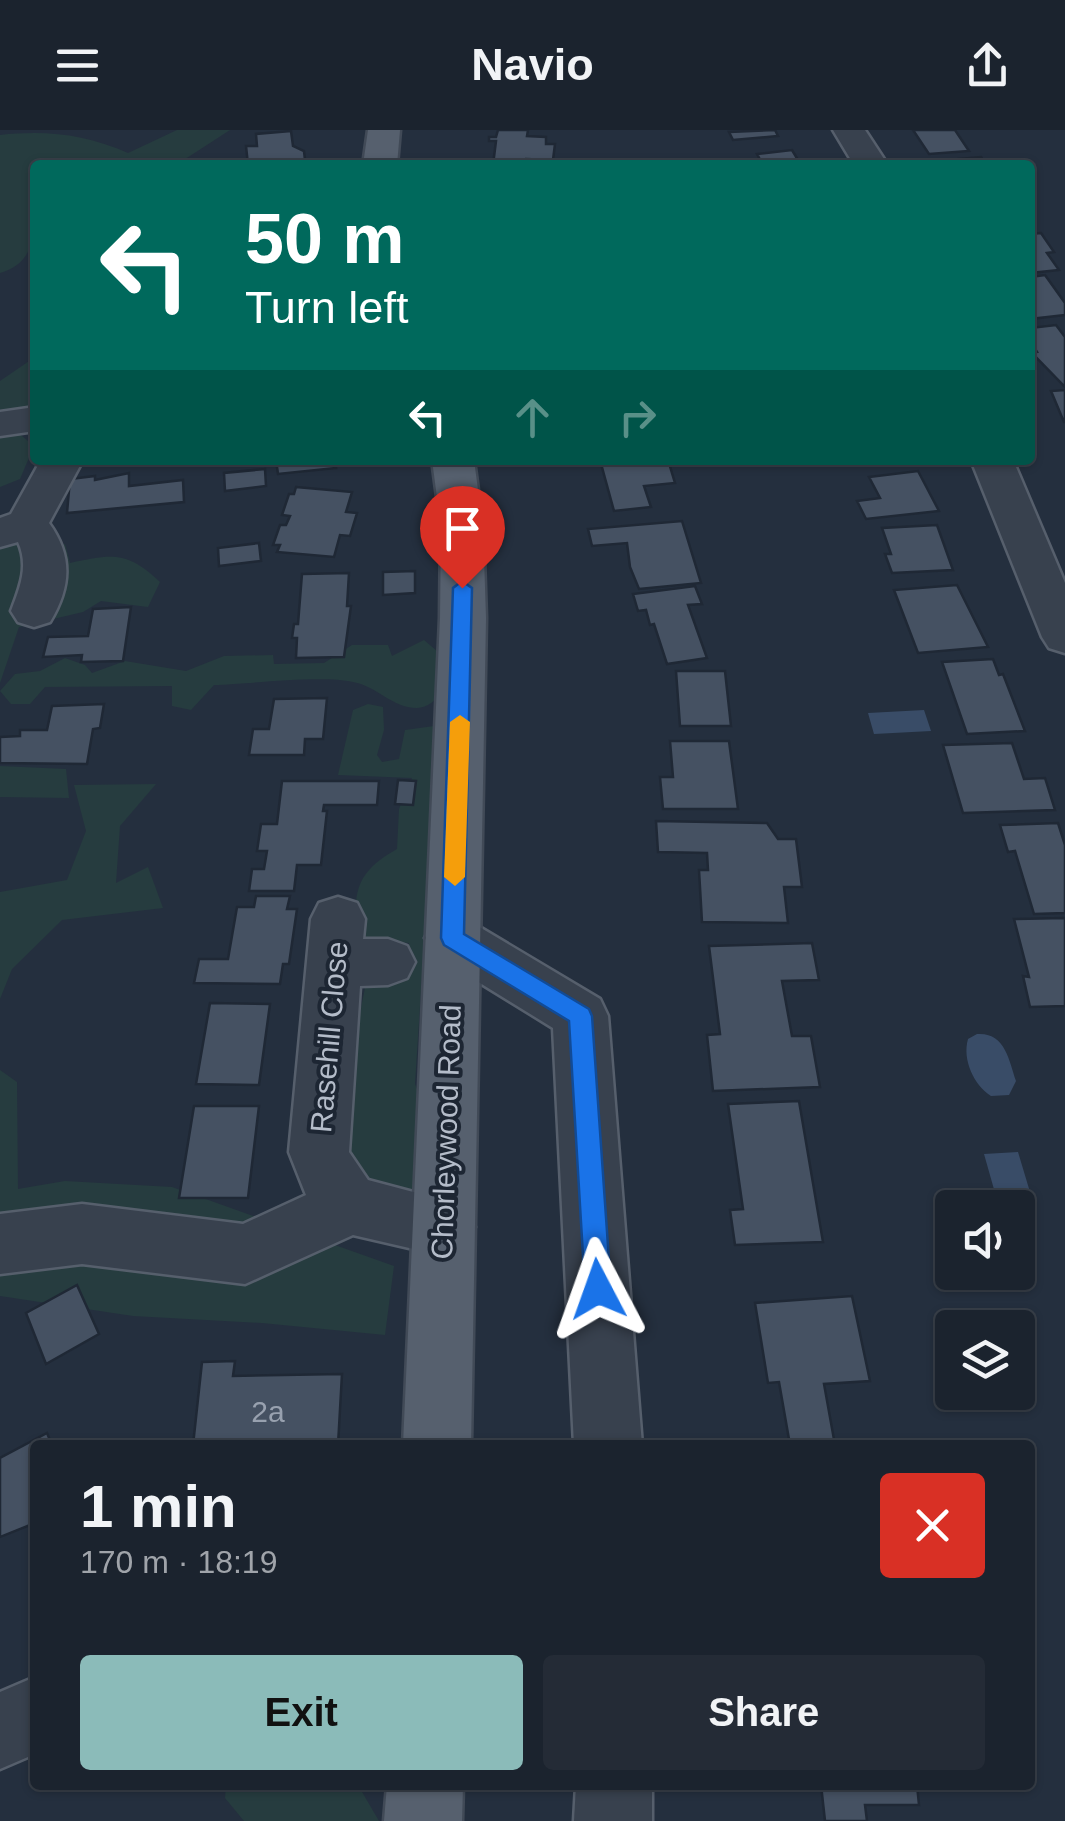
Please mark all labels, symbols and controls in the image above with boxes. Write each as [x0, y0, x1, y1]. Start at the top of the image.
icon: menu [50, 38, 105, 93]
icon: share [960, 38, 1015, 93]
text: Navio [471, 39, 594, 90]
icon: left [80, 200, 210, 330]
text: 50 m [245, 200, 405, 278]
text: Turn left [245, 282, 408, 333]
icon: left [400, 390, 455, 445]
icon: ahead [505, 390, 560, 445]
icon: right [610, 390, 665, 445]
pin [420, 486, 505, 589]
icon: arrive [435, 501, 490, 556]
street label: Rasehill Close [304, 940, 354, 1134]
street label: Chorleywood Road [425, 1004, 467, 1260]
map controls [935, 1190, 1035, 1410]
button: sound [935, 1190, 1035, 1290]
position arrow [546, 1237, 650, 1341]
button: layers [935, 1310, 1035, 1410]
house number: 2a [251, 1395, 285, 1428]
text: 1 min [80, 1473, 237, 1540]
button: close [880, 1473, 985, 1578]
text: 170 m · 18:19 [80, 1544, 277, 1580]
button: Exit [80, 1655, 523, 1770]
button: Share [543, 1655, 985, 1770]

